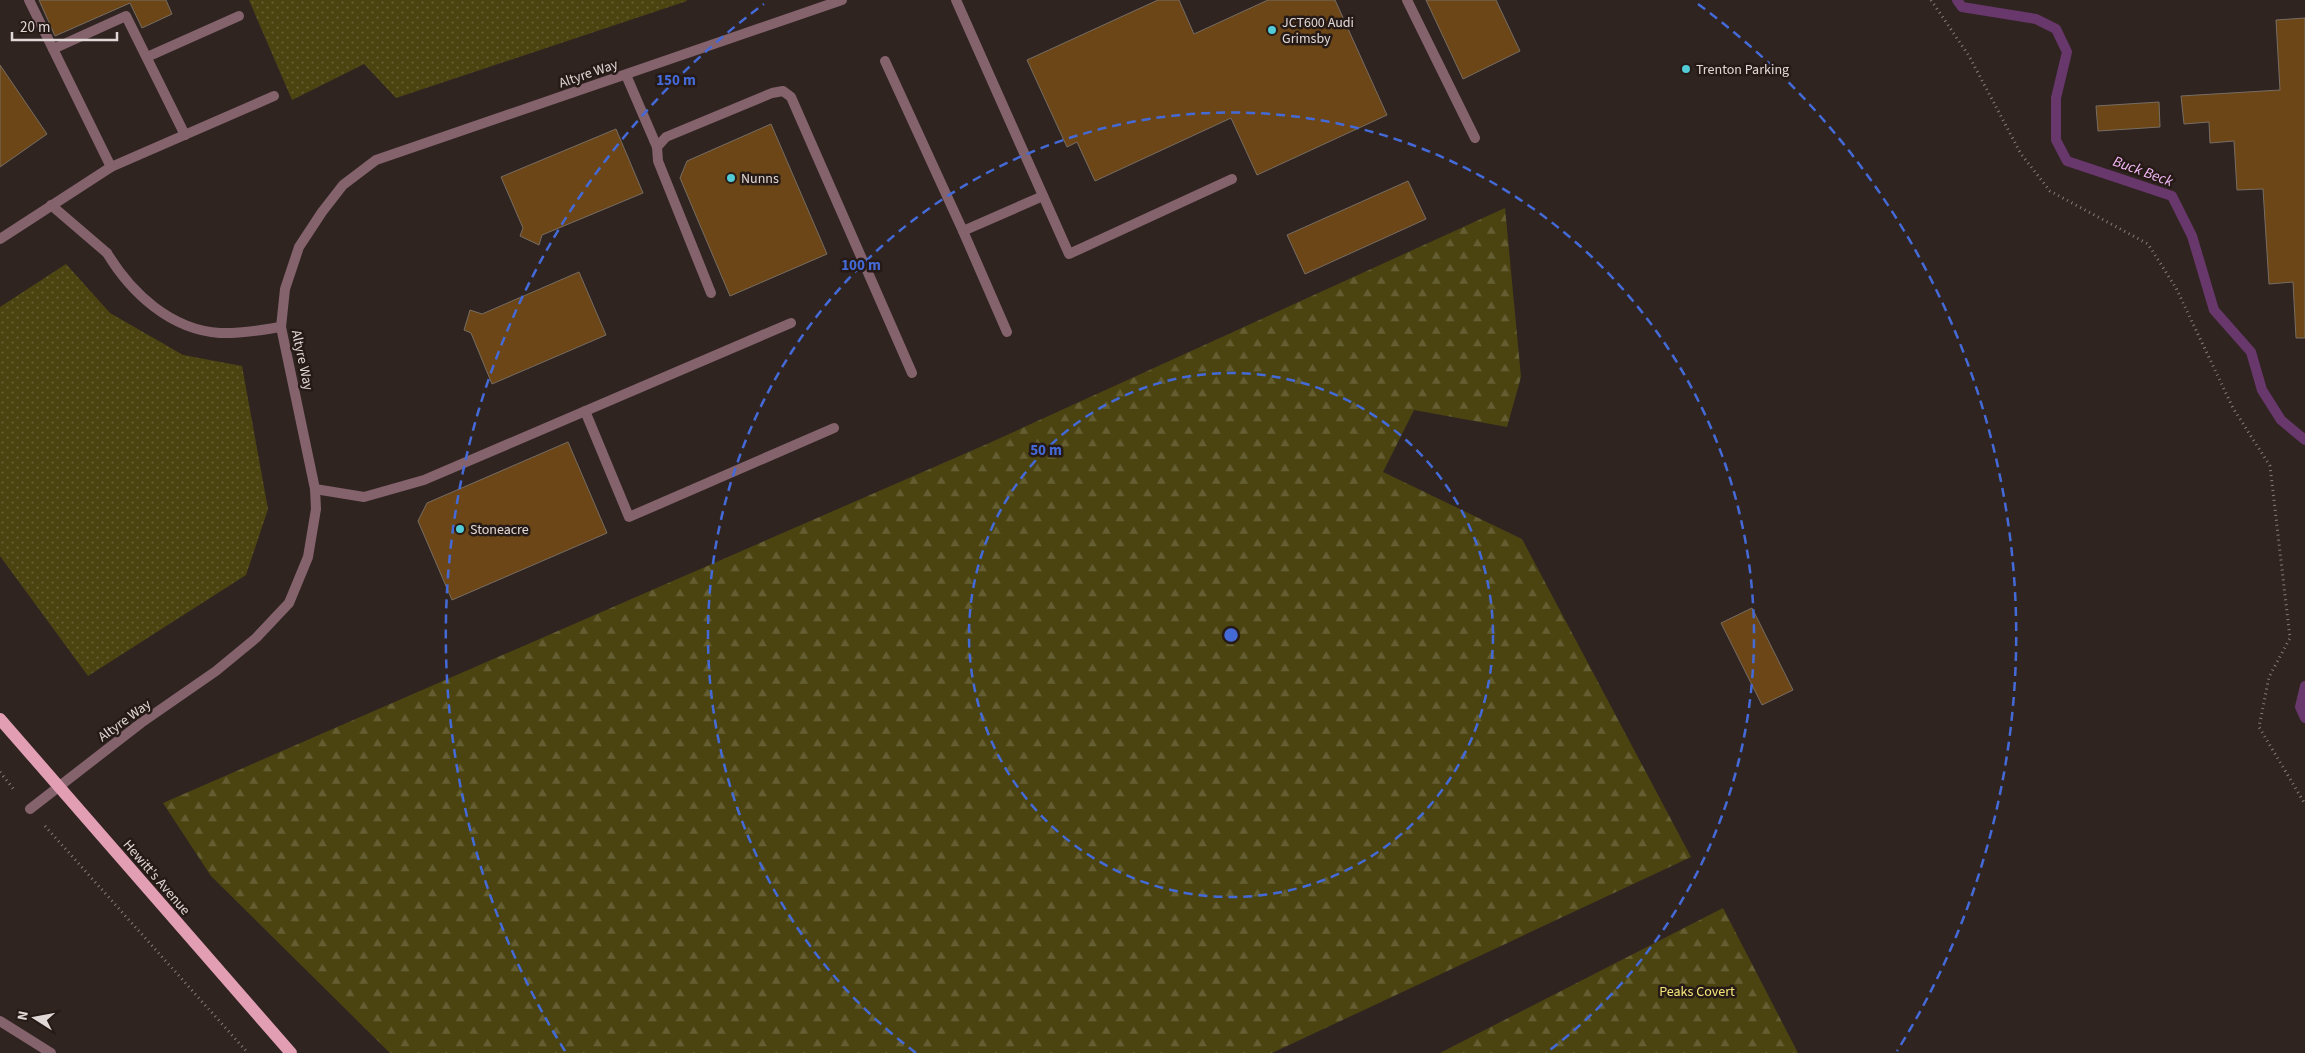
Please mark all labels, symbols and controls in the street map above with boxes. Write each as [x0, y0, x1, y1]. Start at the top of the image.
scale bar [12, 10, 118, 42]
place label: JCT600 Audi Grimsby [1282, 13, 1354, 49]
text: 20 m [20, 17, 50, 38]
marker: JCT600 Audi Grimsby [1266, 24, 1278, 36]
street label: Altyre Way [556, 54, 621, 93]
place label: Trenton Parking [1696, 60, 1789, 80]
marker: Trenton Parking [1680, 63, 1692, 75]
text: 150 m [656, 70, 696, 91]
water label: Buck Beck [2110, 151, 2177, 192]
place label: Nunns [741, 169, 779, 189]
marker: Nunns [725, 172, 737, 184]
text: 100 m [841, 255, 881, 276]
street label: Altyre Way [286, 328, 318, 393]
text: 50 m [1030, 440, 1062, 461]
place label: Stoneacre [470, 520, 529, 540]
marker: Stoneacre [454, 523, 466, 535]
centre of rings [1222, 626, 1240, 644]
street label: Altyre Way [94, 694, 156, 747]
street label: Hewitt's Avenue [118, 836, 195, 920]
park label: Peaks Covert [1659, 982, 1735, 1002]
north arrow [10, 993, 60, 1043]
text: N [13, 1009, 34, 1022]

